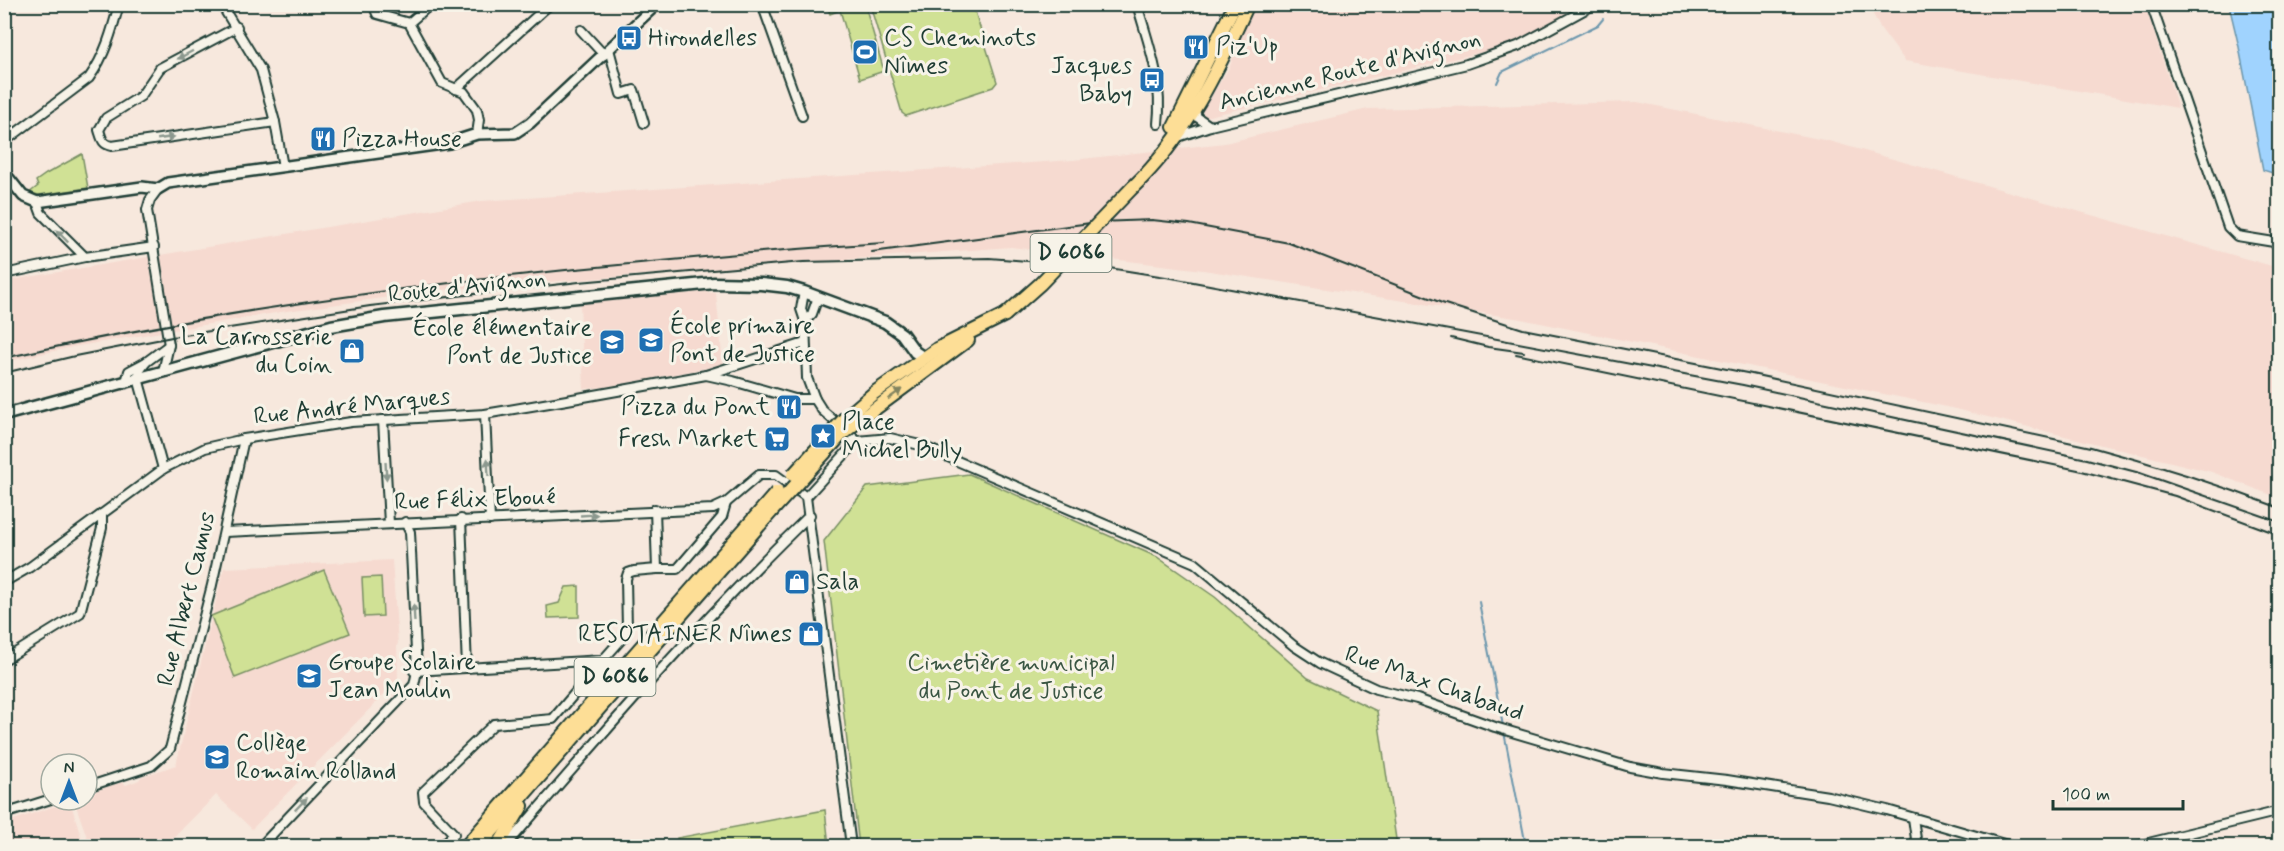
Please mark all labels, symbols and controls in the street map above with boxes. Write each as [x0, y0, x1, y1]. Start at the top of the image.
bus stop icon: Hirondelles [614, 23, 644, 53]
place label: Hirondelles [648, 23, 758, 54]
place label: CS Cheminots Nîmes [884, 23, 1036, 82]
street label: Ancienne Route d'Avignon [1216, 23, 1485, 121]
restaurant icon: Piz'Up [1181, 32, 1211, 62]
place label: Piz'Up [1216, 32, 1278, 63]
sports icon: CS Cheminots Nîmes [850, 37, 880, 67]
one-way arrow [176, 50, 193, 60]
place label: Jacques Baby [1051, 51, 1132, 110]
bus stop icon: Jacques Baby [1137, 65, 1167, 95]
restaurant icon: Pizza House [308, 124, 338, 154]
place label: Pizza House [342, 124, 462, 155]
one-way arrow [156, 134, 175, 143]
one-way arrow [56, 229, 70, 243]
road number: D 6086 [1030, 234, 1112, 272]
street label: Route d'Avignon [386, 263, 548, 314]
place label: École primaire Pont de Justice [670, 309, 815, 370]
place label: École élémentaire Pont de Justice [413, 311, 592, 372]
place label: La Carrosserie du Coin [181, 322, 332, 381]
school or university icon: École primaire Pont de Justice [636, 325, 666, 355]
school or university icon: École élémentaire Pont de Justice [597, 327, 627, 357]
shop icon: La Carrosserie du Coin [337, 336, 367, 366]
street label: Rue André Marques [252, 381, 452, 433]
one-way arrow [887, 388, 903, 400]
place label: Pizza du Pont [621, 392, 770, 423]
restaurant icon: Pizza du Pont [774, 392, 804, 422]
place label: Place Michel Bully [842, 407, 962, 466]
place icon: Place Michel Bully [808, 421, 838, 451]
place label: Fresh Market [618, 424, 758, 455]
supermarket icon: Fresh Market [762, 424, 792, 454]
one-way arrow [483, 457, 492, 476]
one-way arrow [381, 462, 391, 481]
street label: Rue Félix Eboué [394, 482, 557, 518]
street label: Rue Albert Camus [150, 508, 224, 690]
one-way arrow [580, 511, 599, 520]
shop icon: Sala [782, 567, 812, 597]
place label: Sala [816, 567, 859, 598]
one-way arrow [410, 603, 419, 622]
place label: RESOTAINER Nîmes [578, 619, 792, 650]
shop icon: RESOTAINER Nîmes [796, 619, 826, 649]
street label: Rue Max Chabaud [1341, 639, 1527, 729]
place label: Groupe Scolaire Jean Moulin [328, 647, 476, 706]
park label: Cimetière municipal du Pont de Justice [907, 648, 1115, 707]
road number: D 6086 [574, 658, 656, 696]
school or university icon: Groupe Scolaire Jean Moulin [294, 661, 324, 691]
place label: Collège Romain Rolland [236, 728, 396, 787]
school or university icon: Collège Romain Rolland [202, 742, 232, 772]
north arrow [39, 752, 99, 812]
text: N [64, 758, 74, 779]
scale bar [2053, 773, 2184, 811]
text: 100 m [2062, 783, 2110, 807]
one-way arrow [294, 797, 307, 812]

